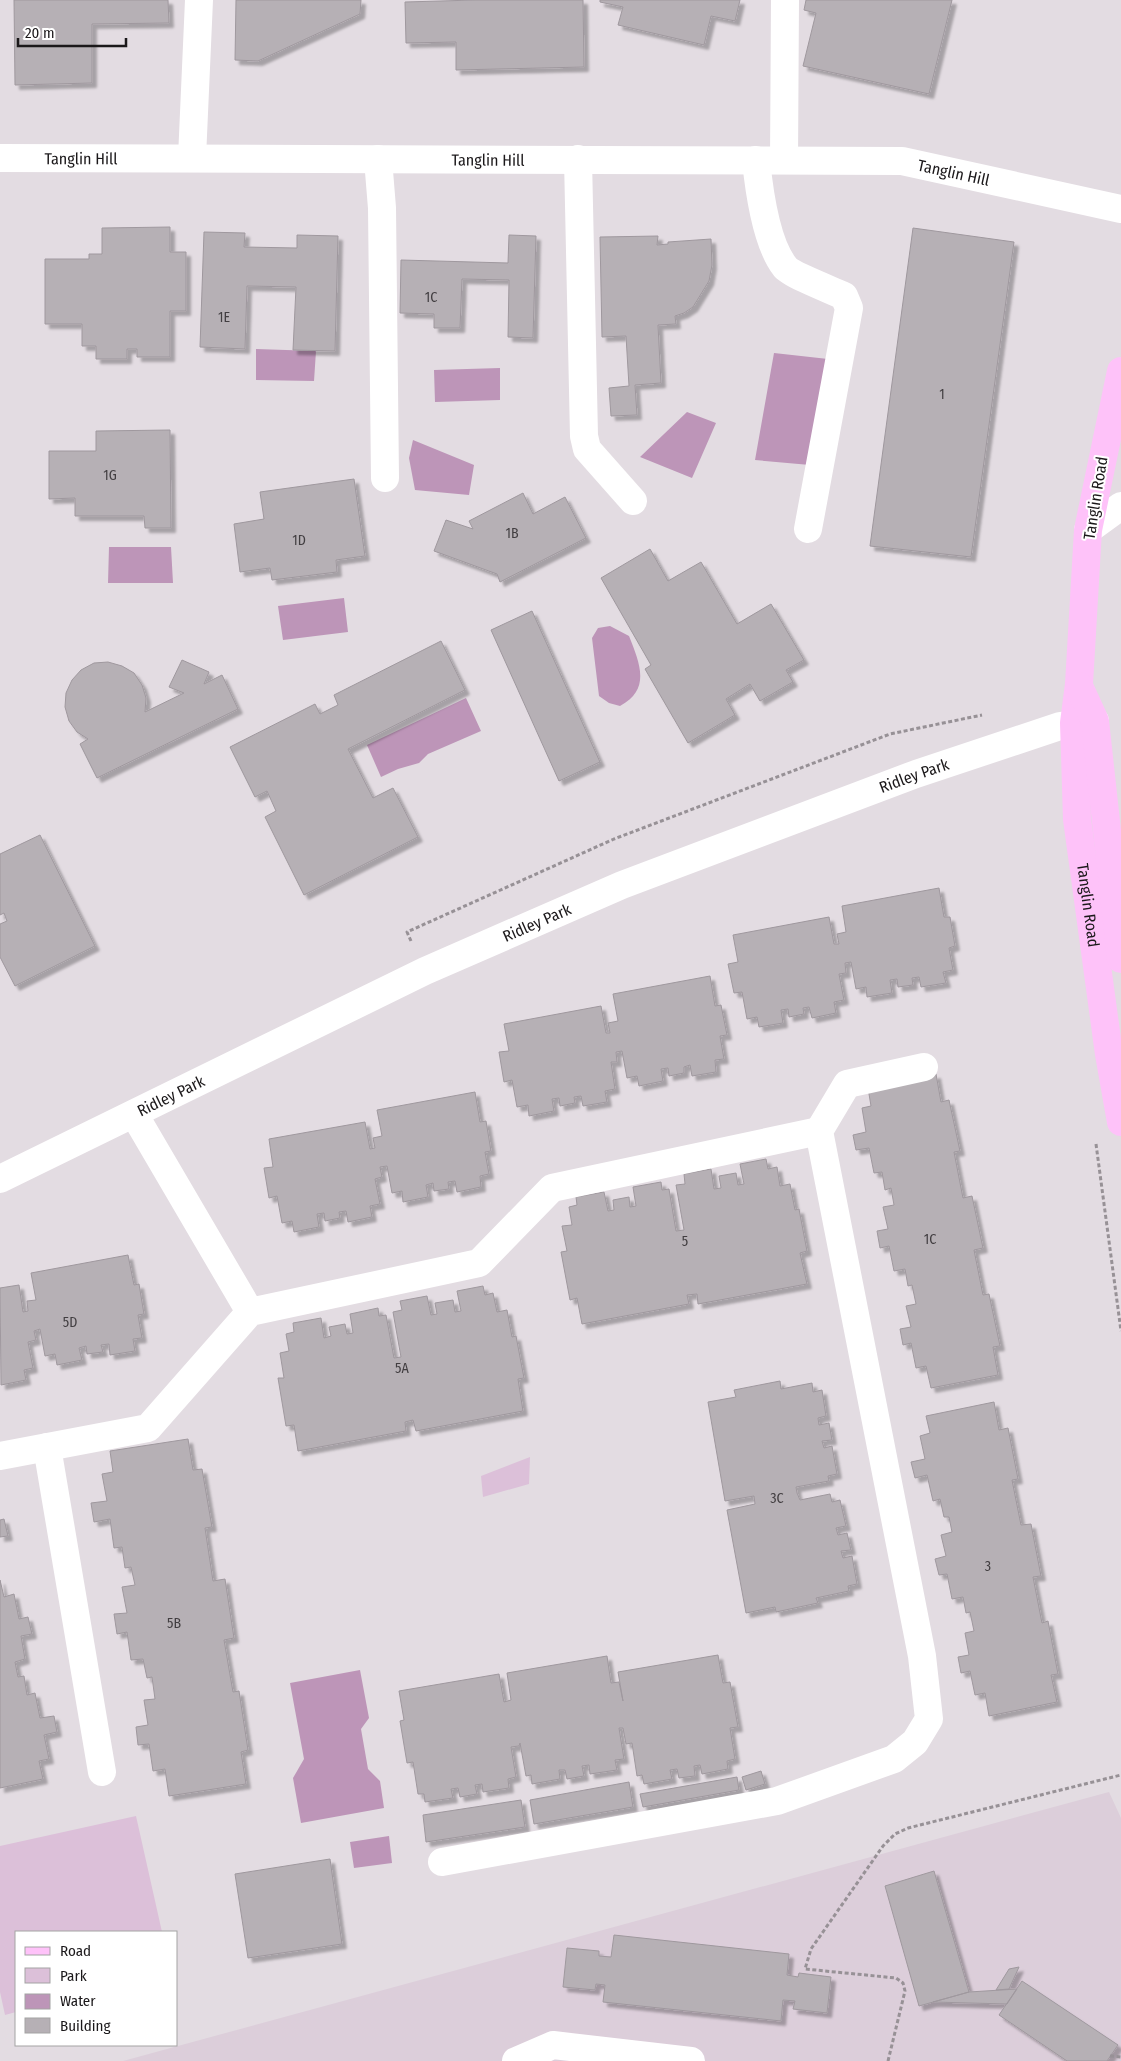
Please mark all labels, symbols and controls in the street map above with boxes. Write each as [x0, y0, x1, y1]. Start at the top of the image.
scale bar [18, 15, 125, 47]
text: 20 m [25, 24, 55, 42]
street label: Tanglin Hill [44, 149, 118, 168]
street label: Tanglin Hill [451, 151, 525, 170]
street label: Tanglin Hill [916, 156, 991, 190]
house number: 1C [425, 289, 437, 306]
house number: 1E [218, 309, 230, 326]
house number: 1 [939, 386, 945, 403]
street label: Tanglin Road [1080, 455, 1111, 541]
house number: 1G [103, 467, 117, 484]
house number: 1B [505, 525, 519, 542]
house number: 1D [292, 532, 306, 549]
street label: Ridley Park [877, 755, 952, 797]
street label: Tanglin Road [1073, 862, 1103, 948]
street label: Ridley Park [500, 899, 574, 946]
street label: Ridley Park [134, 1071, 208, 1120]
house number: 1C [924, 1231, 936, 1248]
house number: 5 [682, 1233, 688, 1250]
house number: 5D [63, 1314, 77, 1331]
house number: 5A [395, 1360, 410, 1377]
house number: 3C [770, 1490, 784, 1507]
house number: 3 [985, 1558, 991, 1575]
house number: 5B [167, 1615, 181, 1632]
legend [15, 1931, 178, 2046]
text: Road [60, 1942, 91, 1960]
text: Park [60, 1967, 87, 1985]
text: Water [60, 1992, 96, 2010]
text: Building [60, 2017, 111, 2035]

